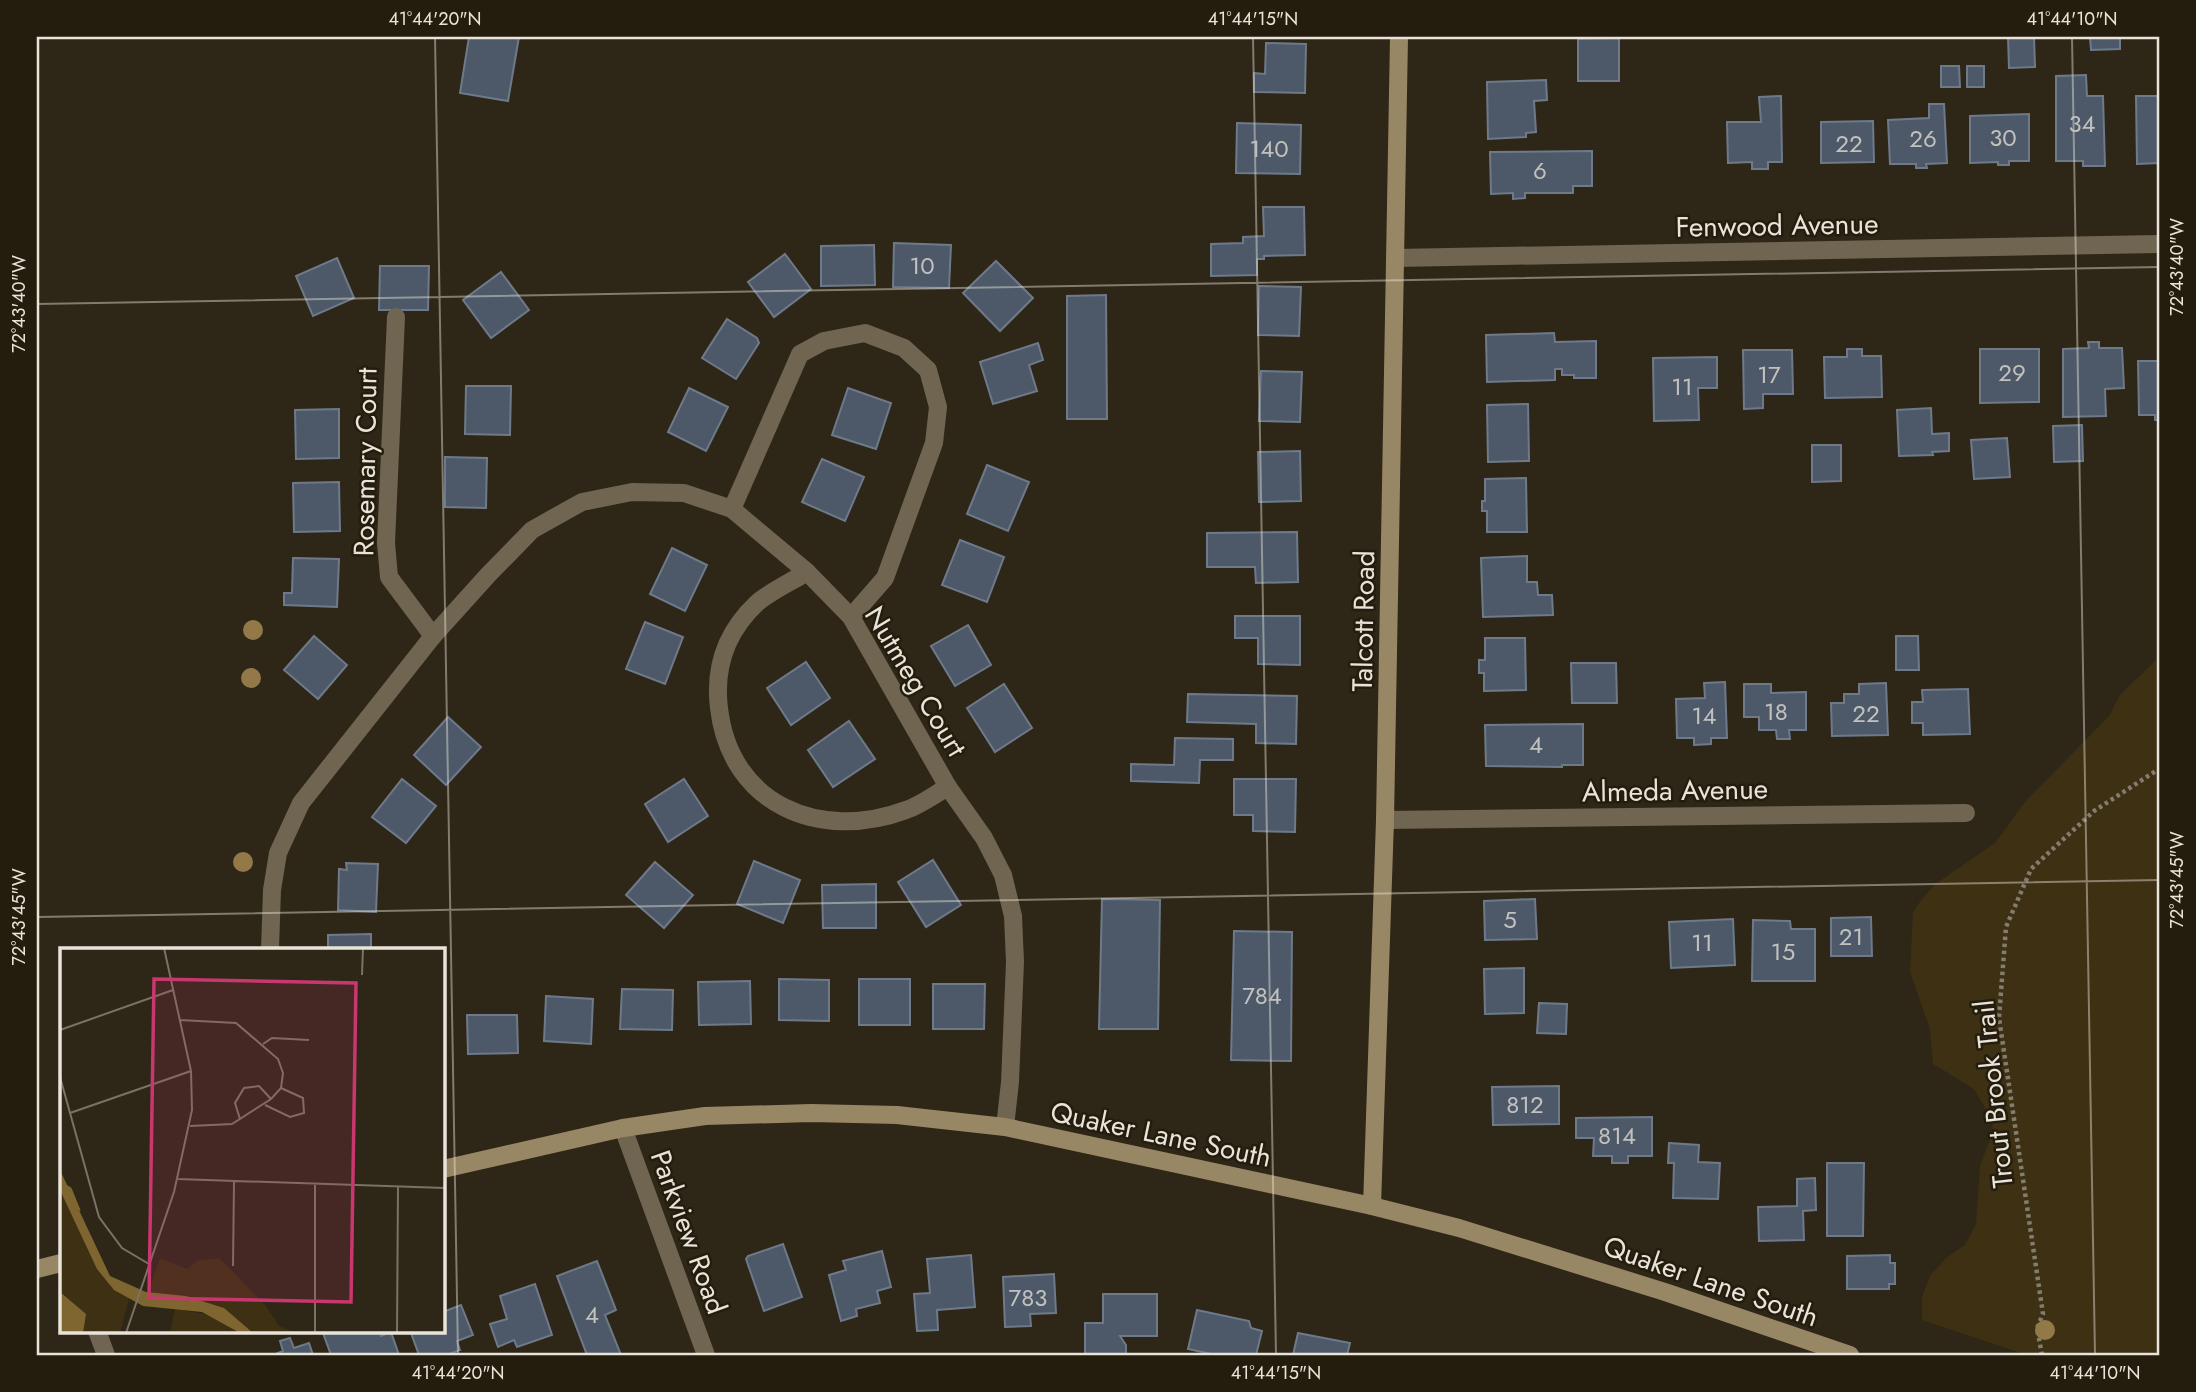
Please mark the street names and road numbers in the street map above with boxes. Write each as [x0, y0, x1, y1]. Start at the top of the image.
street label: Fenwood Avenue [1675, 203, 1879, 248]
street label: Rosemary Court [343, 367, 388, 557]
street label: Talcott Road [1342, 550, 1385, 692]
street label: Nutmeg Court [854, 598, 977, 765]
street label: Almeda Avenue [1582, 768, 1768, 813]
street label: Trout Brook Trail [1963, 998, 2024, 1190]
street label: Quaker Lane South [1047, 1091, 1275, 1178]
street label: Parkview Road [640, 1144, 737, 1320]
street label: Quaker Lane South [1598, 1225, 1824, 1337]

